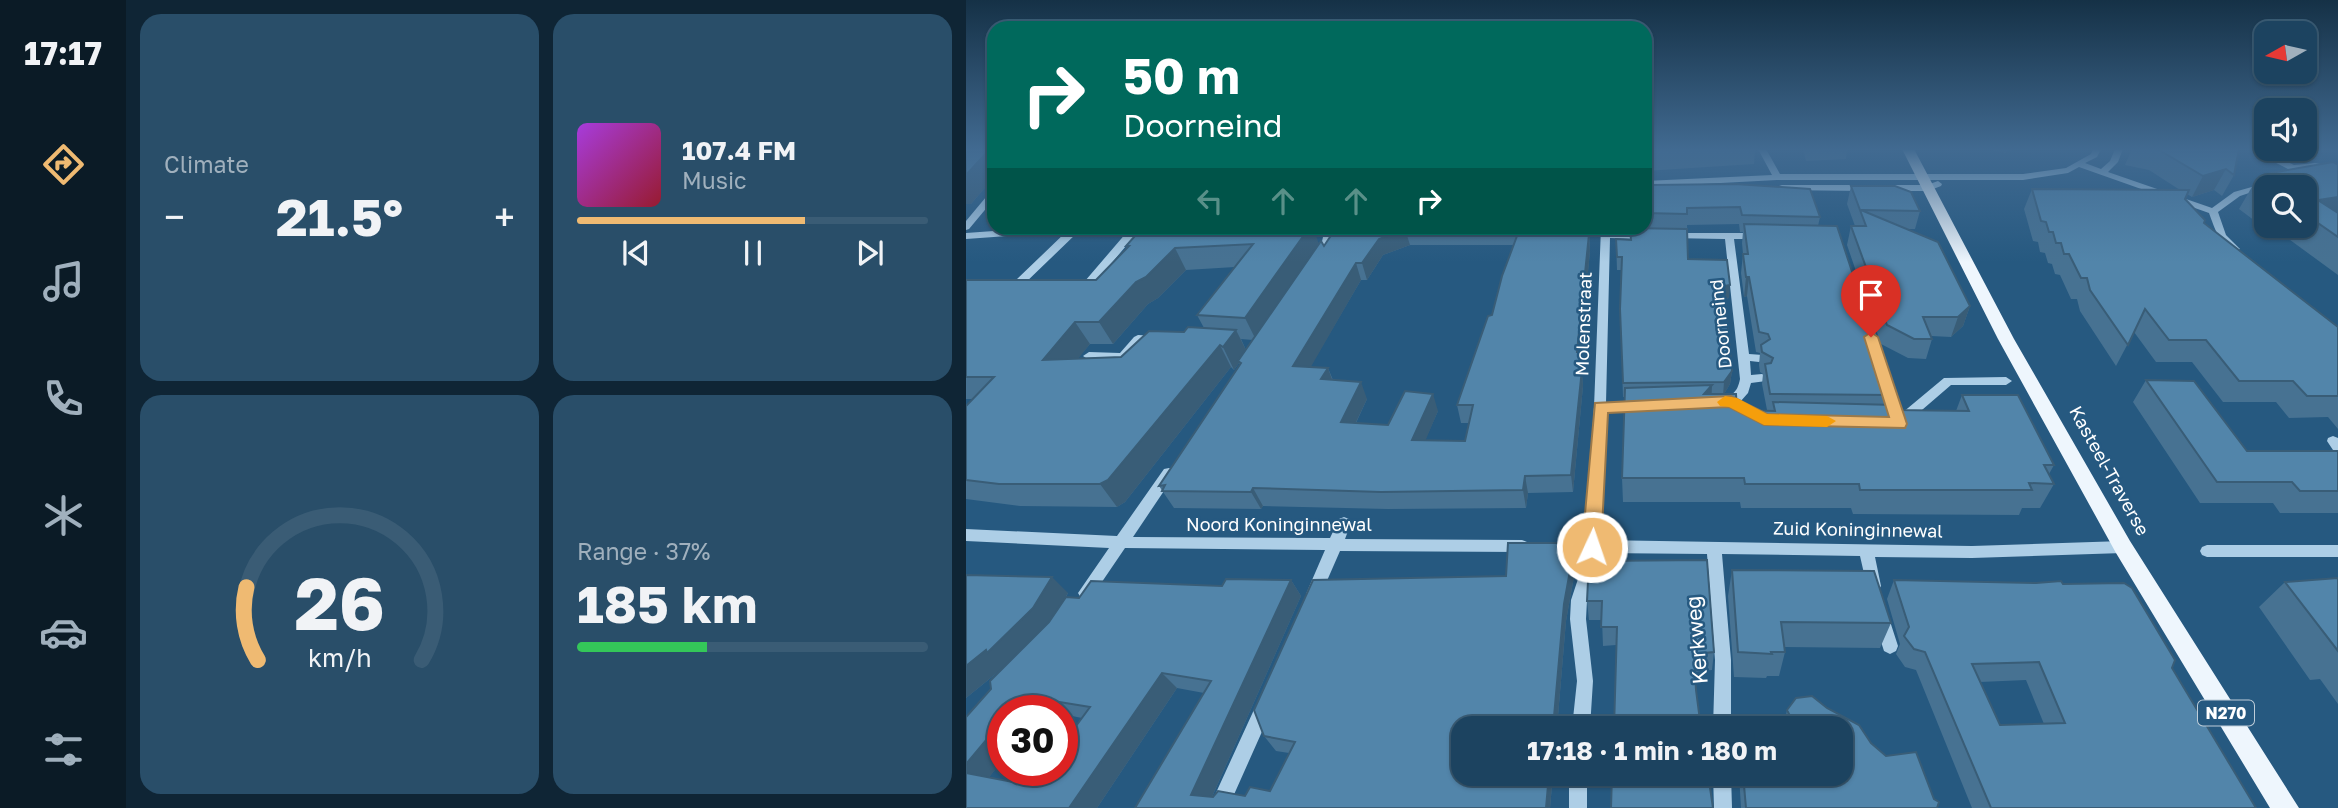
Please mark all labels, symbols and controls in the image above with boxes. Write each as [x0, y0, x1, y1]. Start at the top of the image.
north arrow [2254, 21, 2317, 84]
map controls [2254, 21, 2317, 238]
text: 17:17 [24, 34, 102, 72]
text: 50 m [1123, 46, 1240, 105]
icon: right [1008, 49, 1099, 140]
button: sound [2254, 98, 2317, 161]
text: Doorneind [1123, 106, 1282, 144]
text: 107.4 FM [682, 135, 796, 166]
icon: directions [39, 140, 88, 189]
text: Climate [164, 150, 249, 178]
text: Music [682, 166, 747, 194]
button: search [2254, 175, 2317, 238]
icon: left [1191, 182, 1229, 220]
icon: ahead [1264, 182, 1302, 220]
icon: ahead [1337, 182, 1375, 220]
icon: right [1410, 182, 1448, 220]
text: 21.5° [276, 185, 403, 247]
text: − [164, 194, 185, 239]
text: + [494, 194, 515, 239]
icon: previous [617, 234, 655, 272]
icon: pause [734, 234, 772, 272]
icon: next [851, 234, 889, 272]
icon: music [39, 257, 88, 306]
pin [1841, 265, 1901, 337]
street label: Molenstraat [1570, 271, 1596, 376]
icon: arrive [1852, 276, 1890, 314]
street label: Doorneind [1704, 278, 1736, 370]
icon: phone [39, 374, 88, 423]
street label: Kasteel-Traverse [2065, 402, 2155, 539]
icon: climate [39, 491, 88, 540]
position arrow [1555, 510, 1629, 584]
street label: Noord Koninginnewal [1186, 513, 1372, 535]
street label: Zuid Koninginnewal [1773, 517, 1943, 541]
text: Range · 37% [577, 537, 710, 565]
text: 26 [294, 560, 385, 647]
text: 185 km [577, 572, 757, 634]
street label: Kerkweg [1679, 595, 1713, 685]
icon: car [39, 608, 88, 657]
text: km/h [308, 642, 371, 673]
speed limit sign: 30 [987, 695, 1078, 786]
road number: N270 [2198, 700, 2254, 726]
icon: filters [39, 725, 88, 774]
text: 17:18 · 1 min · 180 m [1527, 735, 1777, 766]

